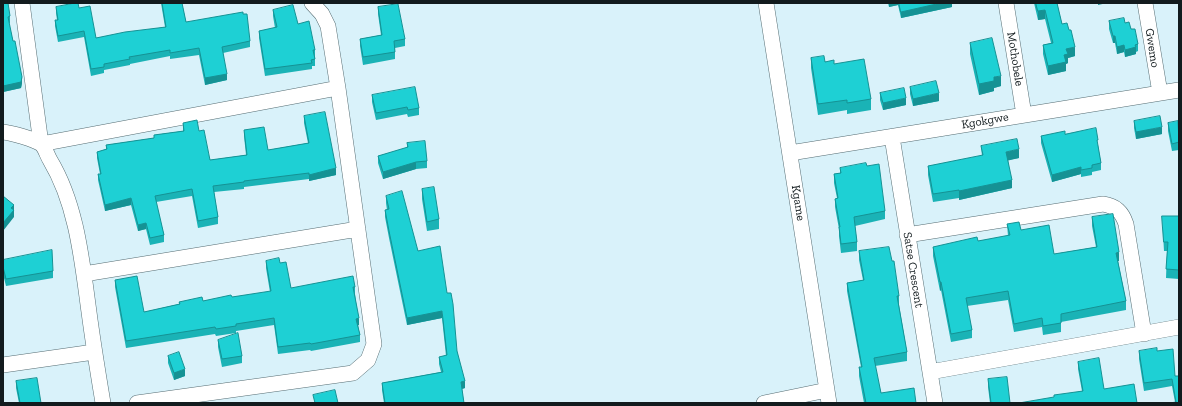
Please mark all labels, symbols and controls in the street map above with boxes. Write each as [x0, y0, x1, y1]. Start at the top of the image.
street label: Gwemo [1142, 27, 1162, 69]
street label: Mothobele [1004, 31, 1026, 87]
street label: Kgokgwe [960, 110, 1010, 132]
street label: Kgame [788, 184, 808, 222]
street label: Satse Crescent [900, 231, 926, 309]

